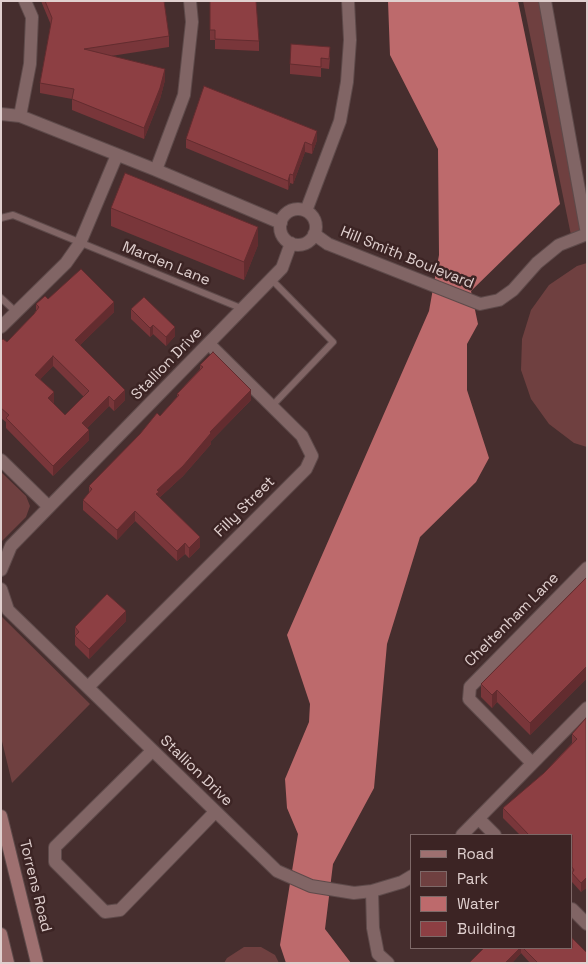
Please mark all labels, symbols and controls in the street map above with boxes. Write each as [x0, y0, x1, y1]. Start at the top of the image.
street label: Hill Smith Boulevard [338, 223, 476, 293]
street label: Marden Lane [119, 238, 213, 290]
street label: Stallion Drive [128, 324, 206, 404]
street label: Filly Street [211, 473, 279, 541]
street label: Cheltenham Lane [461, 569, 563, 671]
street label: Stallion Drive [156, 732, 236, 810]
legend [410, 834, 573, 949]
street label: Torrens Road [15, 838, 55, 934]
text: Road [457, 844, 494, 863]
text: Park [457, 869, 488, 888]
text: Water [457, 894, 499, 913]
text: Building [457, 919, 516, 938]

